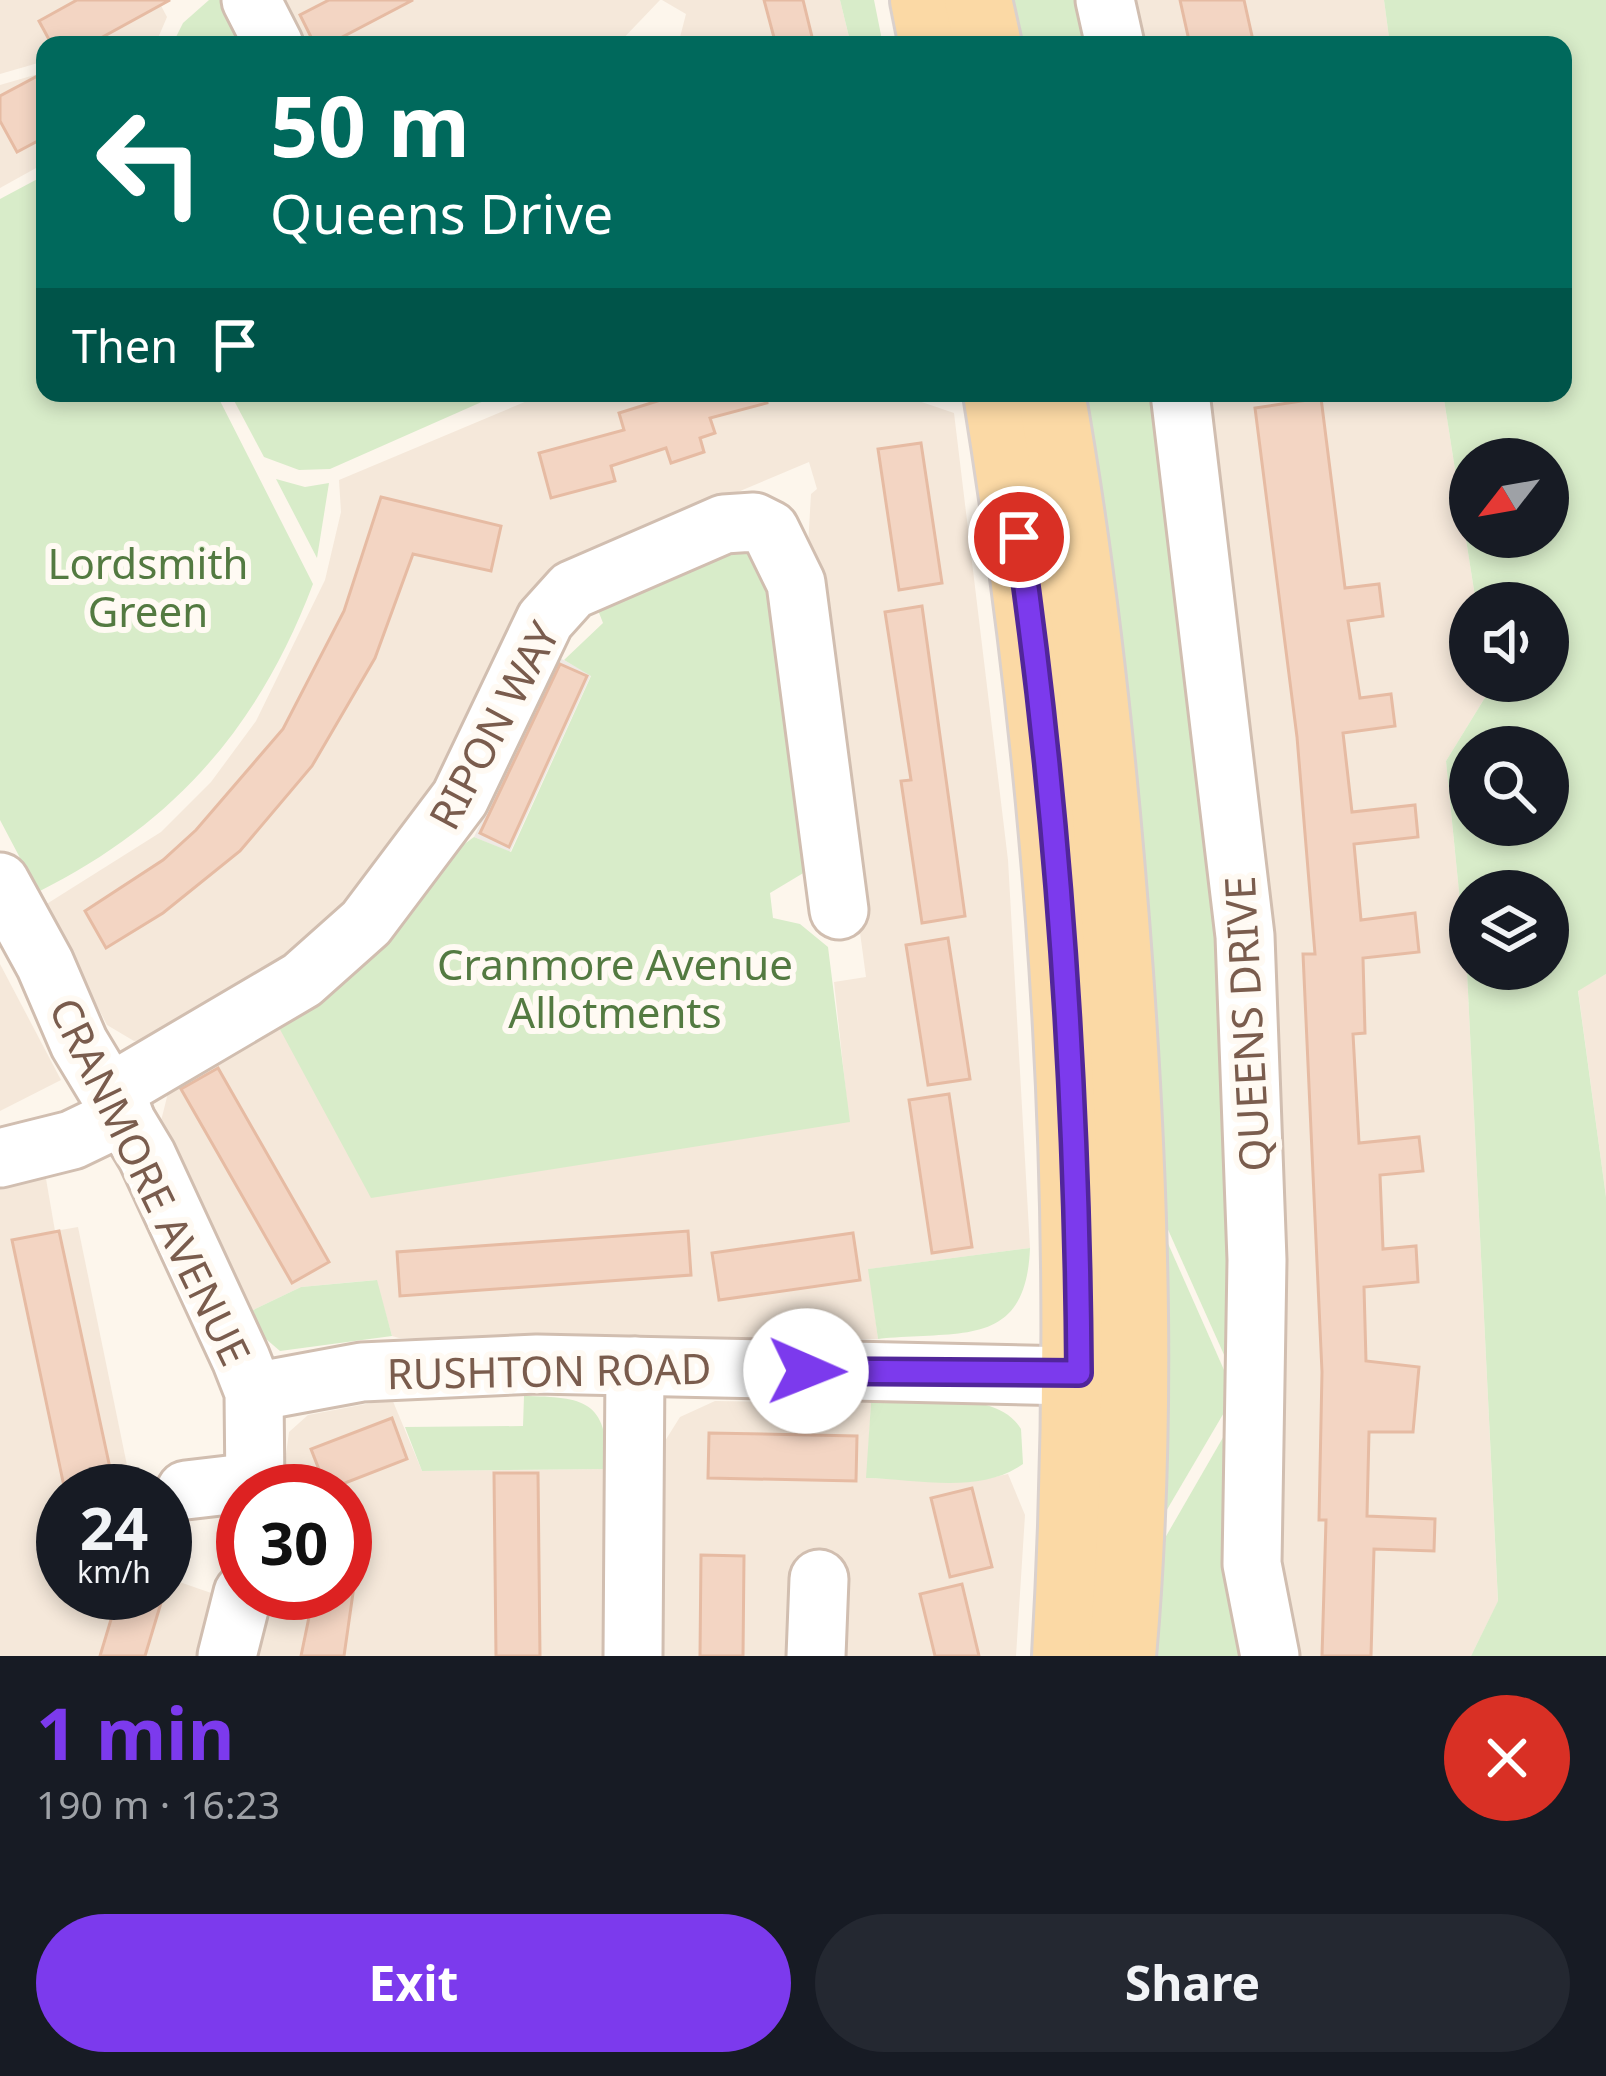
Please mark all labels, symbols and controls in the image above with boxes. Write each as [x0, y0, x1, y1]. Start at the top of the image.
text: 50 m [270, 67, 470, 182]
icon: left [72, 84, 228, 240]
text: Queens Drive [270, 176, 613, 250]
icon: arrive [202, 312, 268, 378]
text: Then [72, 315, 178, 376]
north arrow [1449, 438, 1569, 558]
map controls [1449, 438, 1569, 990]
pin [968, 486, 1070, 588]
icon: arrive [986, 504, 1052, 570]
park label: Lordsmith Green [47, 534, 249, 639]
button: sound [1449, 582, 1569, 702]
street label: RIPON WAY [415, 611, 572, 839]
button: search [1449, 726, 1569, 846]
button: layers [1449, 870, 1569, 990]
street label: QUEENS DRIVE [1210, 875, 1282, 1173]
park label: Cranmore Avenue Allotments [437, 935, 793, 1040]
street label: CRANMORE AVENUE [37, 988, 265, 1374]
position arrow [743, 1308, 869, 1434]
street label: RUSHTON ROAD [386, 1339, 712, 1401]
speed limit sign: 30 [216, 1464, 372, 1620]
text: 24 [80, 1486, 148, 1568]
text: km/h [77, 1551, 151, 1592]
text: 1 min [36, 1683, 234, 1781]
button: close [1444, 1695, 1570, 1821]
text: 190 m · 16:23 [36, 1777, 280, 1830]
button: Exit [36, 1914, 791, 2052]
button: Share [815, 1914, 1570, 2052]

